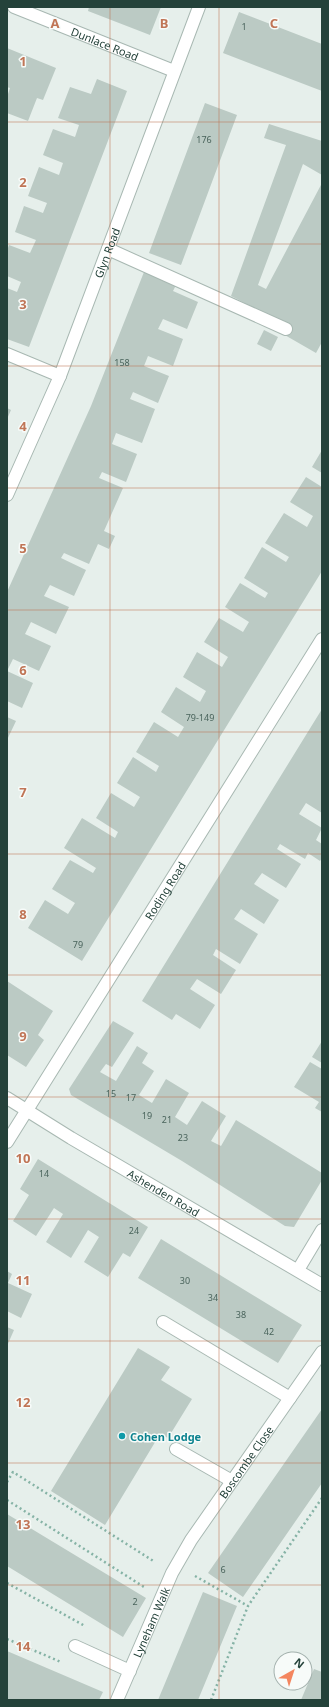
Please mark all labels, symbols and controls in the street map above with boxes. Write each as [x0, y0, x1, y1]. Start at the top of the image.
text: A [51, 14, 60, 32]
text: B [160, 14, 168, 32]
text: C [270, 14, 278, 32]
house number: 1 [241, 20, 247, 33]
street label: Dunlace Road [69, 23, 141, 64]
text: 1 [19, 52, 27, 70]
house number: 176 [196, 133, 212, 146]
text: 2 [19, 173, 27, 191]
street label: Glyn Road [90, 225, 123, 280]
text: 3 [19, 295, 27, 313]
house number: 158 [114, 356, 130, 369]
text: 4 [19, 417, 27, 435]
text: 5 [19, 539, 27, 557]
text: 6 [19, 661, 27, 679]
house number: 79-149 [186, 711, 214, 724]
text: 7 [19, 783, 27, 801]
street label: Roding Road [141, 858, 189, 922]
text: 8 [19, 905, 27, 923]
house number: 79 [73, 938, 83, 951]
text: 9 [19, 1027, 27, 1045]
house number: 15 [106, 1087, 116, 1100]
house number: 17 [126, 1091, 136, 1104]
house number: 19 [142, 1109, 152, 1122]
house number: 21 [162, 1113, 172, 1126]
house number: 23 [178, 1131, 188, 1144]
text: 10 [16, 1149, 30, 1167]
street label: Ashenden Road [125, 1165, 203, 1219]
house number: 14 [39, 1167, 49, 1180]
house number: 24 [129, 1224, 139, 1237]
text: 11 [16, 1271, 30, 1289]
house number: 30 [180, 1274, 190, 1287]
house number: 34 [208, 1291, 218, 1304]
house number: 38 [236, 1308, 246, 1321]
house number: 42 [264, 1325, 274, 1338]
text: 12 [16, 1393, 30, 1411]
street label: Boscombe Close [215, 1422, 276, 1501]
place label: Cohen Lodge [130, 1429, 202, 1444]
marker: Cohen Lodge [117, 1431, 127, 1441]
text: 13 [16, 1515, 30, 1533]
house number: 6 [220, 1563, 226, 1576]
street label: Lyneham Walk [129, 1584, 173, 1660]
house number: 2 [132, 1595, 138, 1608]
text: 14 [16, 1637, 31, 1655]
north arrow [273, 1651, 313, 1691]
text: N [291, 1654, 308, 1671]

